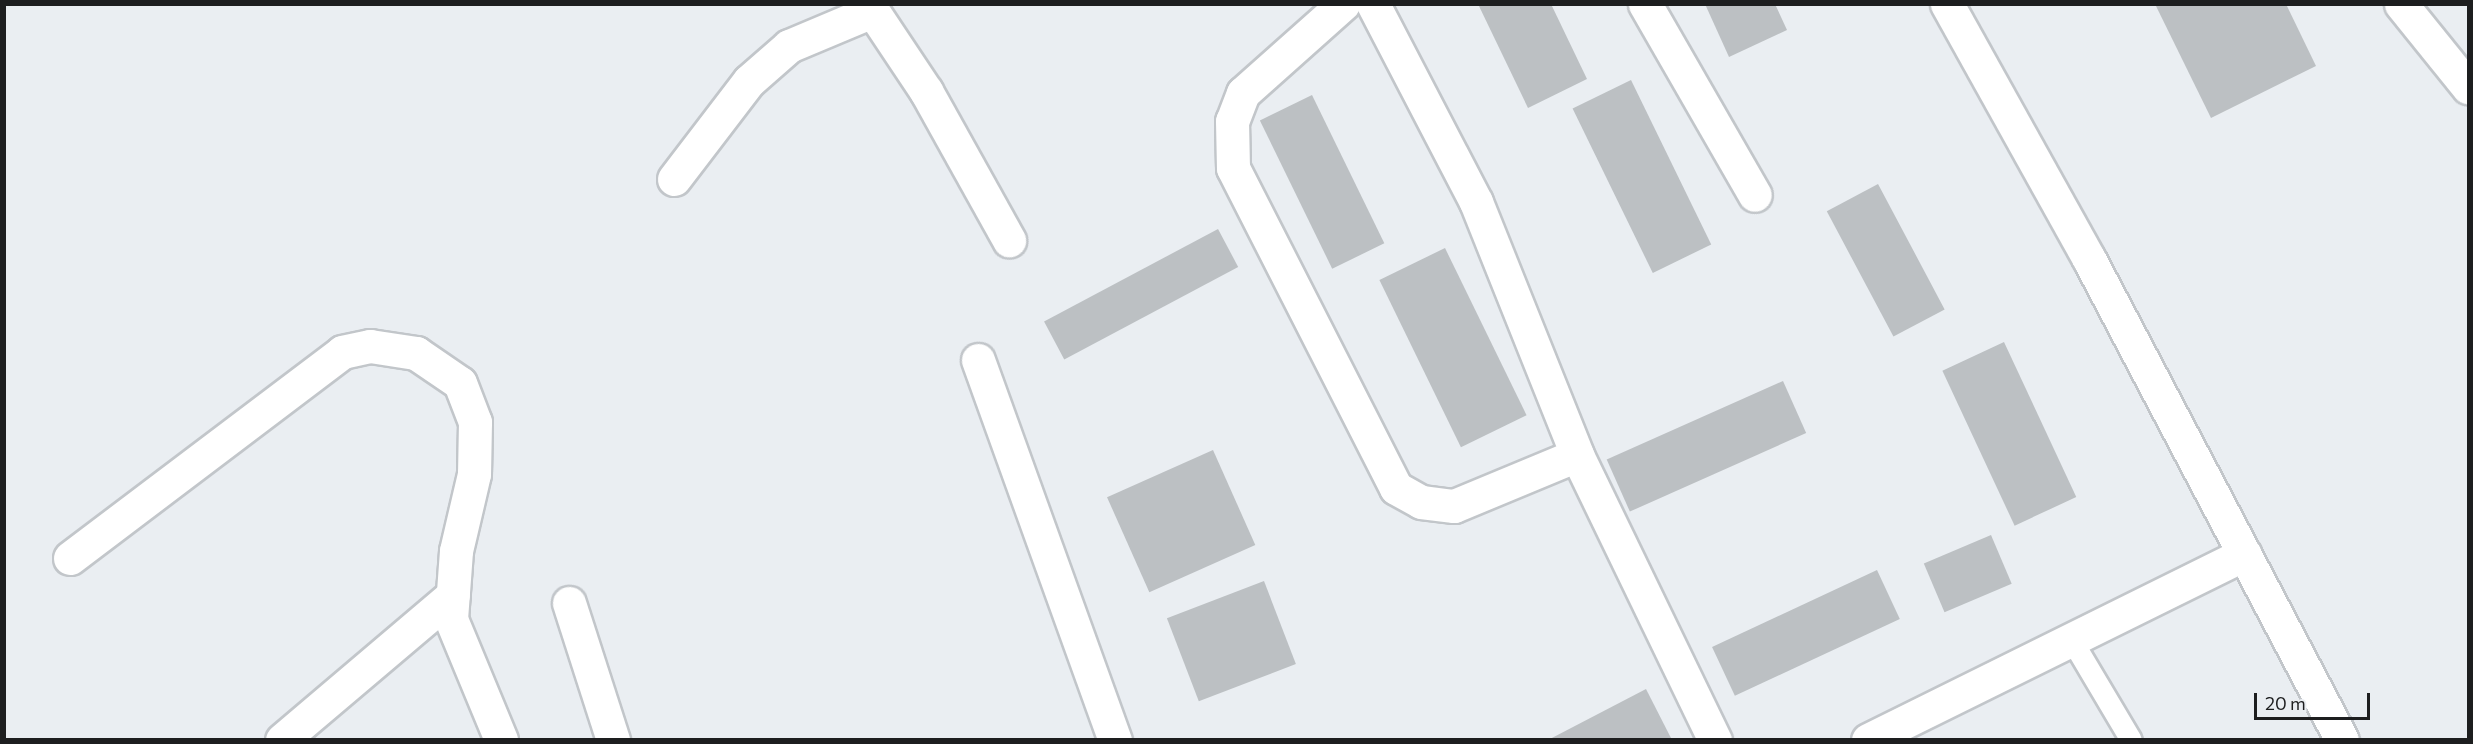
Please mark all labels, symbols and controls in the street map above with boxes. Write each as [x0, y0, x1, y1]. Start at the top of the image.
scale bar [2257, 681, 2372, 719]
text: 20 m [2265, 692, 2306, 714]

